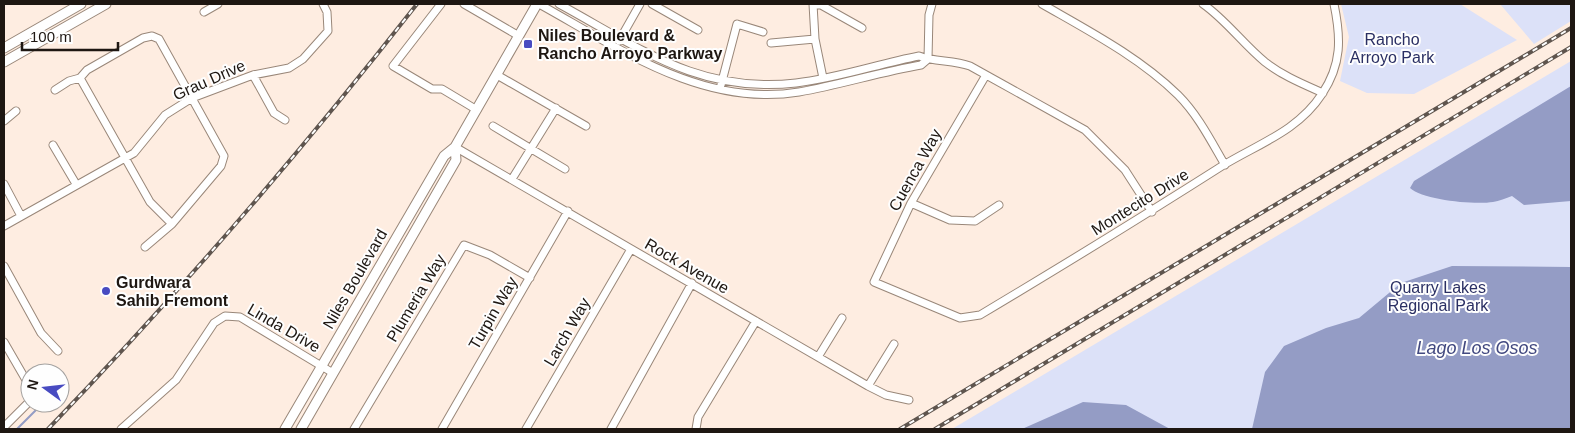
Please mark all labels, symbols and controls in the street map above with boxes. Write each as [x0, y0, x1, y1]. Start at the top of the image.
scale bar [22, 20, 119, 52]
place label: Niles Boulevard & Rancho Arroyo Parkway [538, 27, 722, 62]
text: 100 m [30, 28, 72, 45]
park label: Rancho Arroyo Park [1350, 31, 1435, 66]
marker: Niles Boulevard & Rancho Arroyo Parkway [522, 38, 534, 50]
street label: Grau Drive [170, 56, 248, 103]
street label: Cuenca Way [886, 126, 944, 214]
street label: Montecito Drive [1088, 165, 1192, 239]
street label: Niles Boulevard [320, 226, 390, 332]
street label: Rock Avenue [642, 235, 732, 297]
street label: Plumeria Way [383, 251, 449, 345]
place label: Gurdwara Sahib Fremont [116, 274, 229, 309]
street label: Turpin Way [465, 274, 521, 352]
park label: Quarry Lakes Regional Park [1388, 279, 1489, 314]
marker: Gurdwara Sahib Fremont [100, 285, 112, 297]
street label: Larch Way [541, 295, 593, 369]
street label: Linda Drive [245, 300, 323, 356]
water label: Lago Los Osos [1416, 338, 1538, 358]
north arrow [20, 363, 70, 413]
text: N [23, 378, 41, 392]

